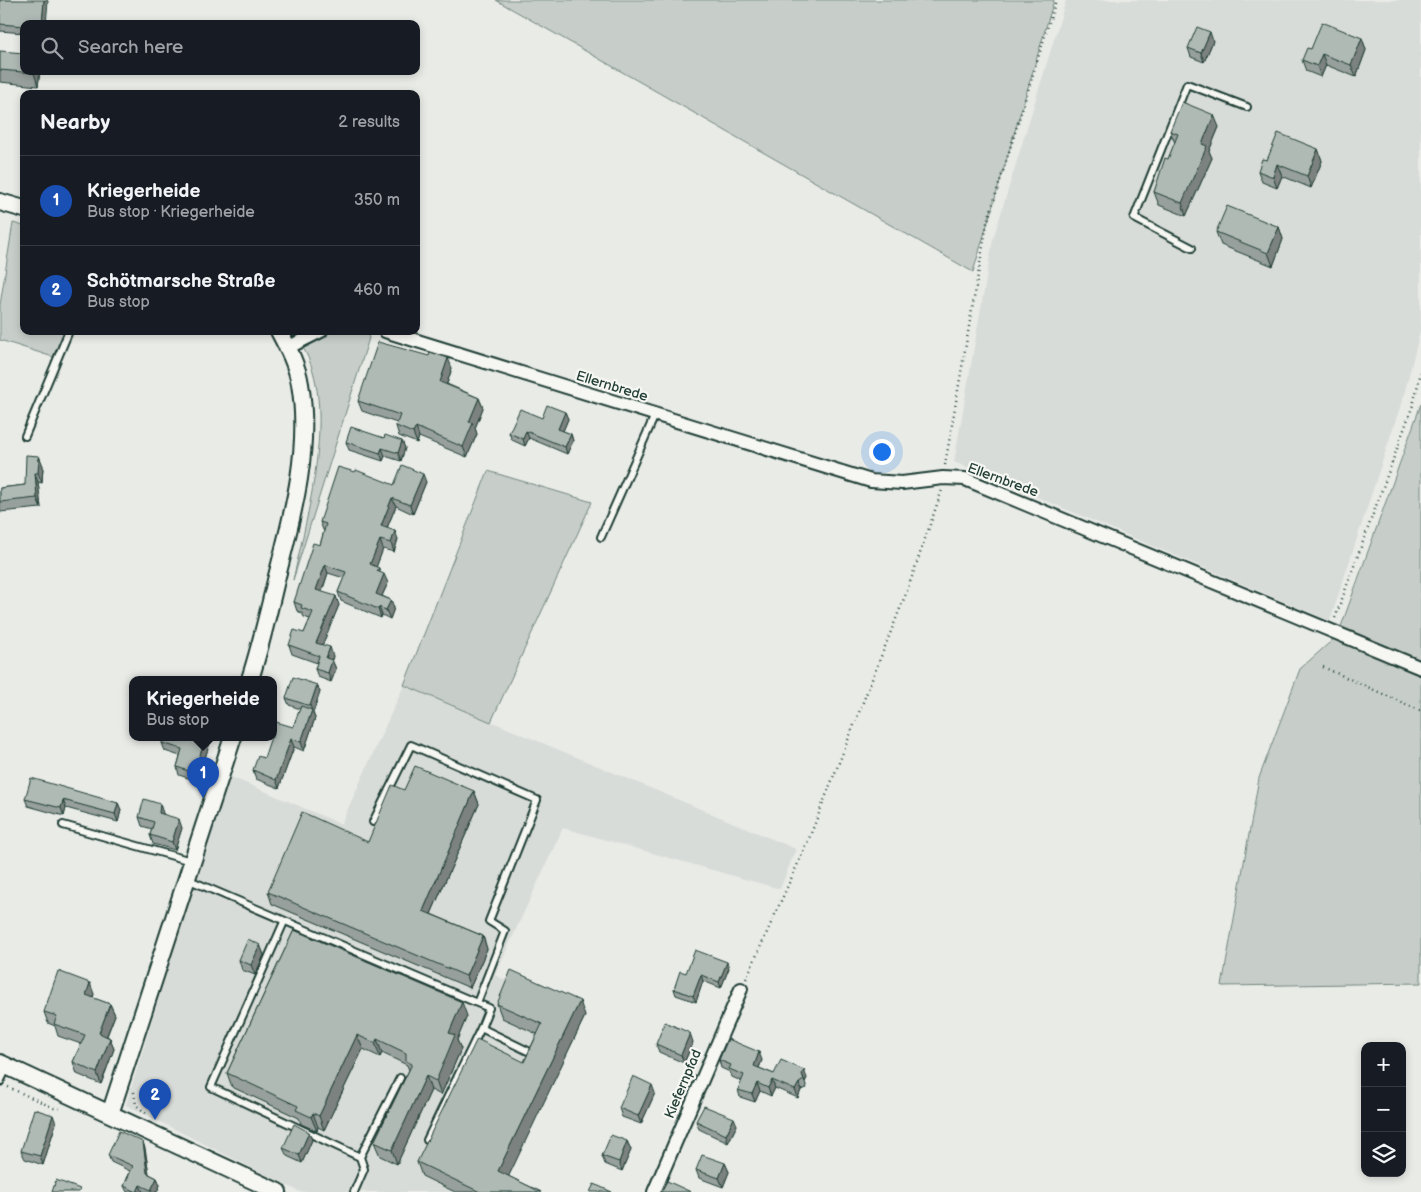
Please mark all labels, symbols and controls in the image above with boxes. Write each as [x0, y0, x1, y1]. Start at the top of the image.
search box [20, 20, 420, 75]
icon: search [38, 34, 66, 62]
text: Search here [78, 36, 183, 59]
text: Nearby [40, 110, 110, 135]
text: 2 results [338, 113, 400, 132]
text: Kriegerheide [87, 180, 200, 203]
text: 1 [53, 191, 59, 210]
text: 350 m [354, 191, 400, 210]
text: Bus stop · Kriegerheide [87, 203, 255, 222]
text: Schötmarsche Straße [87, 270, 276, 293]
text: 2 [51, 281, 61, 300]
text: 460 m [354, 281, 400, 300]
text: Bus stop [87, 293, 150, 312]
street label: Ellernbrede [574, 367, 650, 405]
your location [869, 439, 895, 465]
street label: Ellernbrede [965, 459, 1041, 501]
popup [129, 676, 277, 741]
text: Kriegerheide [146, 688, 260, 711]
text: Bus stop [146, 711, 209, 730]
pin: 1 [187, 757, 219, 798]
map controls [1361, 1042, 1406, 1177]
button: + [1361, 1042, 1406, 1087]
street label: Kiefernpfad [661, 1047, 705, 1121]
pin: 2 [139, 1079, 171, 1120]
button: − [1361, 1087, 1406, 1132]
button: layers [1361, 1132, 1406, 1177]

